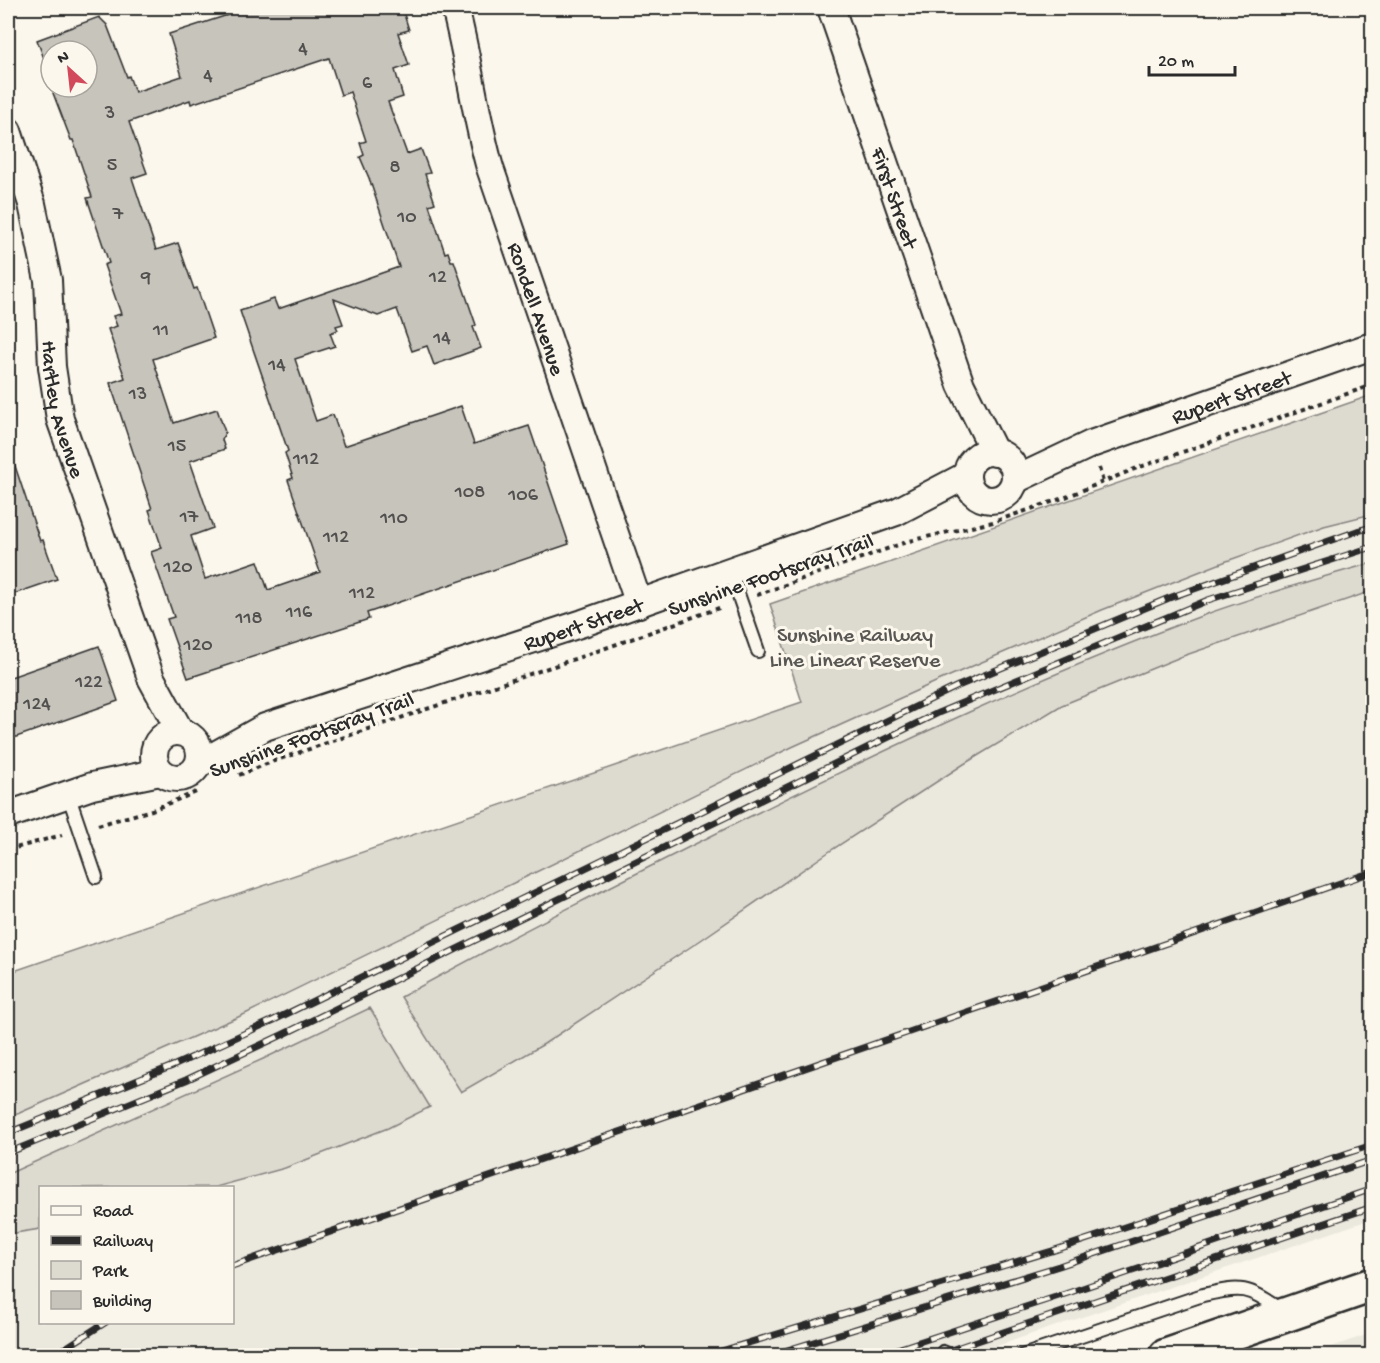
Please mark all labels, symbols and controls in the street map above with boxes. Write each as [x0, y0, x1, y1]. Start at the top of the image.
north arrow [39, 39, 99, 99]
house number: 4 [298, 39, 308, 62]
scale bar [1149, 39, 1234, 77]
text: N [55, 48, 73, 70]
text: 20 m [1158, 52, 1194, 73]
house number: 4 [203, 66, 213, 89]
house number: 6 [362, 73, 373, 96]
house number: 3 [104, 103, 115, 126]
street label: First Street [863, 144, 922, 254]
house number: 5 [107, 155, 117, 178]
house number: 8 [390, 157, 401, 180]
house number: 7 [112, 204, 124, 227]
house number: 10 [396, 207, 417, 230]
street label: Rondell Avenue [499, 240, 569, 380]
house number: 12 [428, 267, 447, 290]
house number: 9 [140, 268, 151, 291]
house number: 11 [152, 320, 169, 343]
house number: 14 [432, 328, 451, 351]
street label: Hartley Avenue [34, 340, 89, 483]
house number: 14 [267, 355, 286, 378]
street label: Rupert Street [1169, 366, 1297, 432]
house number: 13 [128, 384, 147, 407]
house number: 15 [167, 436, 186, 459]
house number: 112 [292, 449, 319, 472]
house number: 108 [454, 482, 485, 505]
house number: 106 [507, 485, 539, 508]
house number: 17 [179, 507, 199, 530]
house number: 110 [379, 508, 408, 531]
house number: 112 [322, 527, 349, 550]
street label: Sunshine Footscray Trail [665, 529, 878, 624]
house number: 120 [162, 557, 193, 580]
house number: 112 [348, 583, 375, 606]
street label: Rupert Street [521, 593, 649, 659]
house number: 116 [285, 602, 313, 625]
house number: 118 [234, 608, 263, 631]
park label: Sunshine Railway Line Linear Reserve [770, 624, 941, 675]
house number: 120 [182, 635, 213, 658]
house number: 122 [74, 672, 103, 695]
street label: Sunshine Footscray Trail [207, 688, 418, 786]
house number: 124 [22, 694, 51, 717]
legend [39, 1186, 234, 1324]
text: Road [93, 1202, 134, 1223]
text: Railway [93, 1232, 153, 1253]
text: Park [92, 1262, 129, 1283]
text: Building [92, 1292, 152, 1313]

